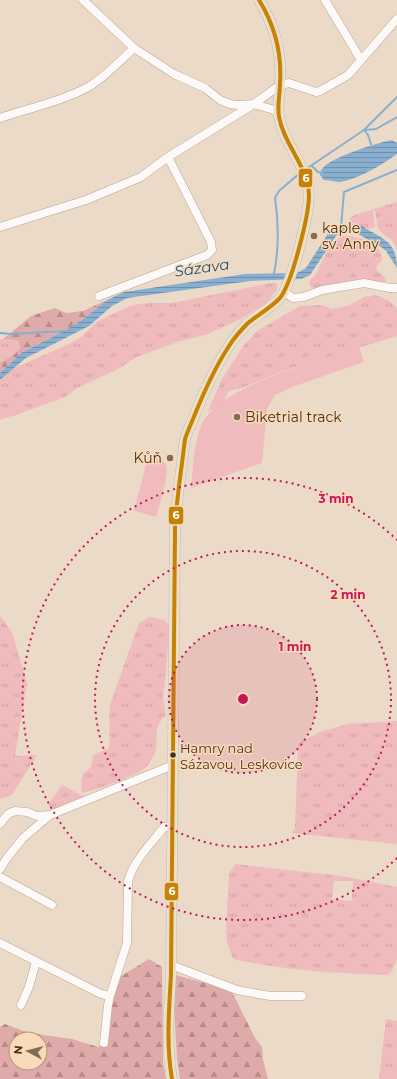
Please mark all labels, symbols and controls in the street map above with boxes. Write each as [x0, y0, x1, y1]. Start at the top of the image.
line badge: 6 [298, 168, 313, 188]
text: 6 [302, 171, 310, 185]
place label: kaple sv. Anny [322, 219, 379, 253]
marker: kaple sv. Anny [309, 231, 319, 241]
water label: Sázava [173, 254, 231, 281]
place label: Biketrial track [245, 408, 342, 426]
marker: Biketrial track [232, 412, 242, 422]
place label: Kůň [133, 449, 162, 467]
marker: Kůň [165, 453, 175, 463]
text: 3 min [318, 491, 354, 506]
line badge: 6 [168, 506, 184, 525]
text: 6 [172, 508, 180, 522]
text: 2 min [331, 587, 365, 602]
text: 1 min [279, 639, 311, 654]
centre of rings [236, 692, 250, 706]
place label: Hamry nad Sázavou, Leskovice [180, 740, 303, 772]
marker: Hamry nad Sázavou, Leskovice [168, 750, 178, 760]
line badge: 6 [164, 882, 179, 901]
text: 6 [168, 884, 176, 898]
north arrow [8, 1031, 48, 1071]
text: N [11, 1045, 26, 1055]

